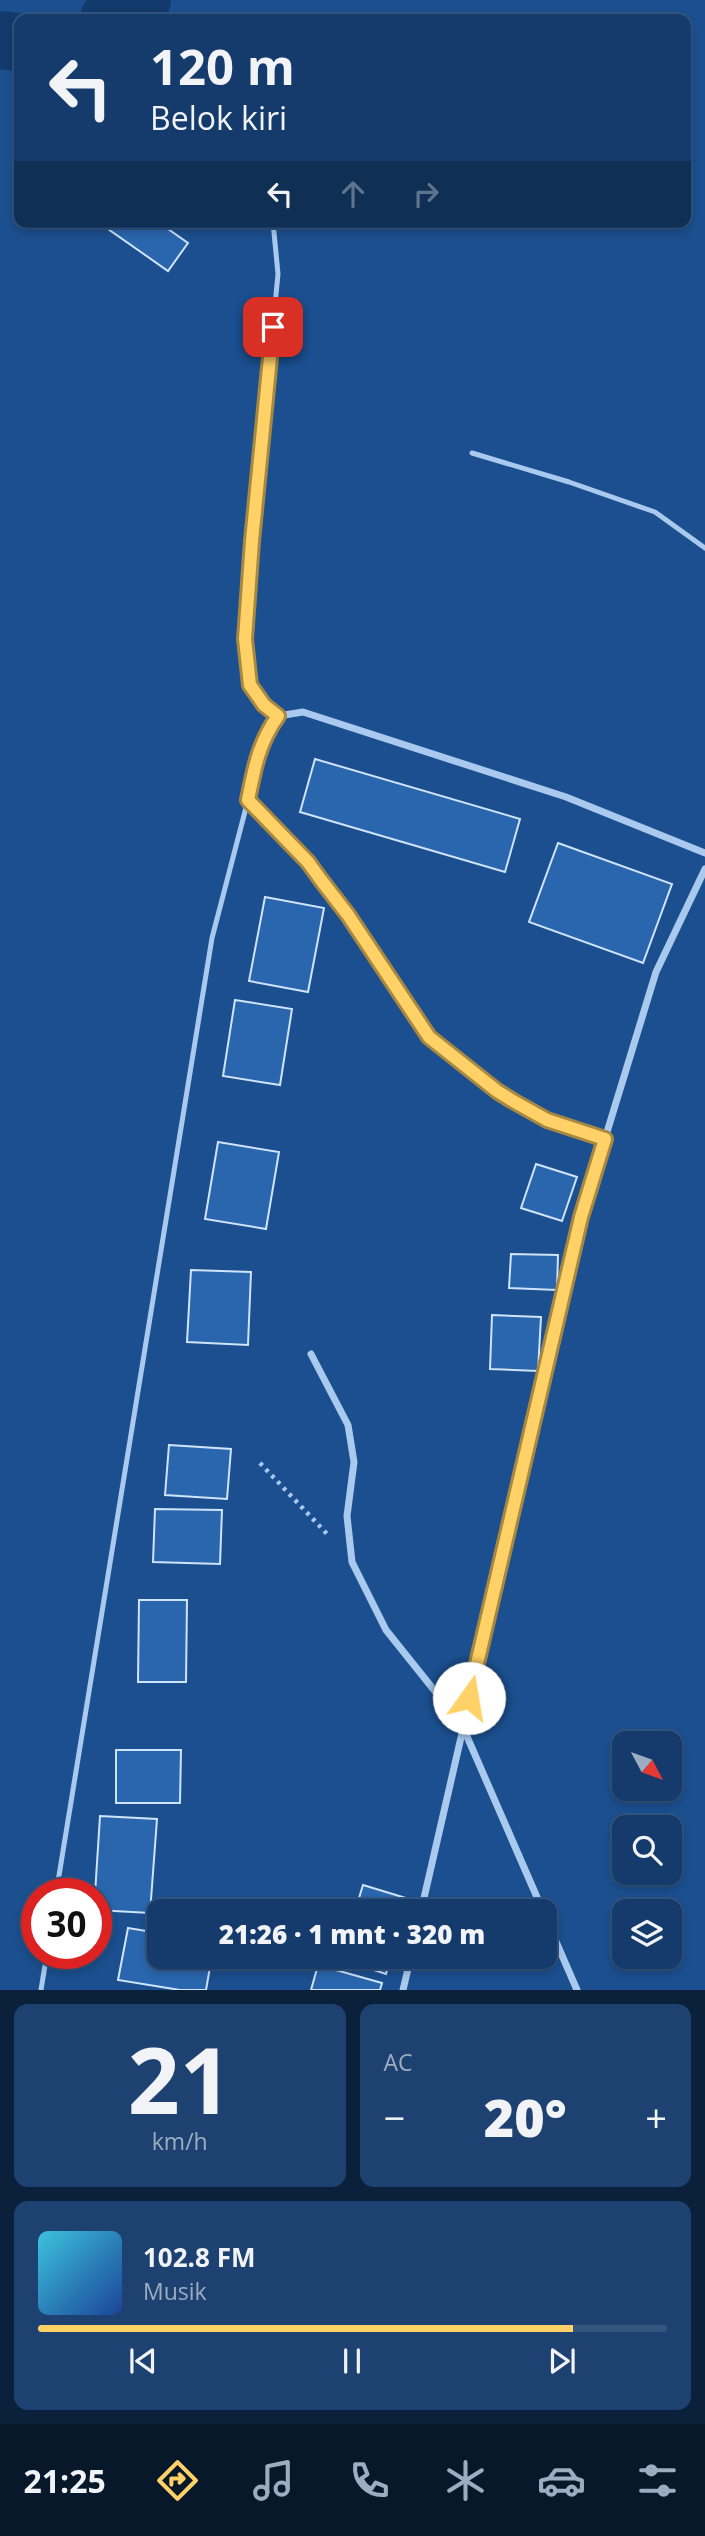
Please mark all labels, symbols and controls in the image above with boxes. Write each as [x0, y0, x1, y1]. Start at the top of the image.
text: 120 m [150, 33, 295, 99]
icon: left [35, 42, 126, 133]
text: Belok kiri [150, 96, 287, 139]
icon: left [261, 175, 299, 213]
icon: ahead [334, 175, 372, 213]
icon: right [407, 175, 445, 213]
pin [243, 297, 303, 357]
icon: arrive [254, 308, 292, 346]
position arrow [432, 1661, 506, 1735]
north arrow [612, 1731, 682, 1801]
map controls [612, 1731, 682, 1969]
button: search [612, 1815, 682, 1885]
speed limit sign: 30 [21, 1878, 112, 1969]
button: layers [612, 1899, 682, 1969]
text: 21:26 · 1 mnt · 320 m [219, 1916, 485, 1952]
text: 21 [128, 2017, 232, 2141]
text: AC [384, 2046, 413, 2078]
text: 20° [484, 2081, 567, 2152]
text: − [384, 2091, 405, 2143]
text: + [645, 2091, 667, 2143]
text: km/h [152, 2125, 208, 2157]
text: 102.8 FM [143, 2239, 255, 2275]
text: Musik [143, 2275, 207, 2307]
icon: previous [124, 2342, 162, 2380]
icon: pause [333, 2342, 371, 2380]
icon: next [543, 2342, 581, 2380]
icon: directions [153, 2456, 202, 2505]
icon: music [249, 2456, 298, 2505]
icon: phone [345, 2456, 394, 2505]
icon: climate [441, 2456, 490, 2505]
icon: car [537, 2456, 586, 2505]
icon: filters [633, 2456, 682, 2505]
text: 21:25 [23, 2459, 106, 2502]

